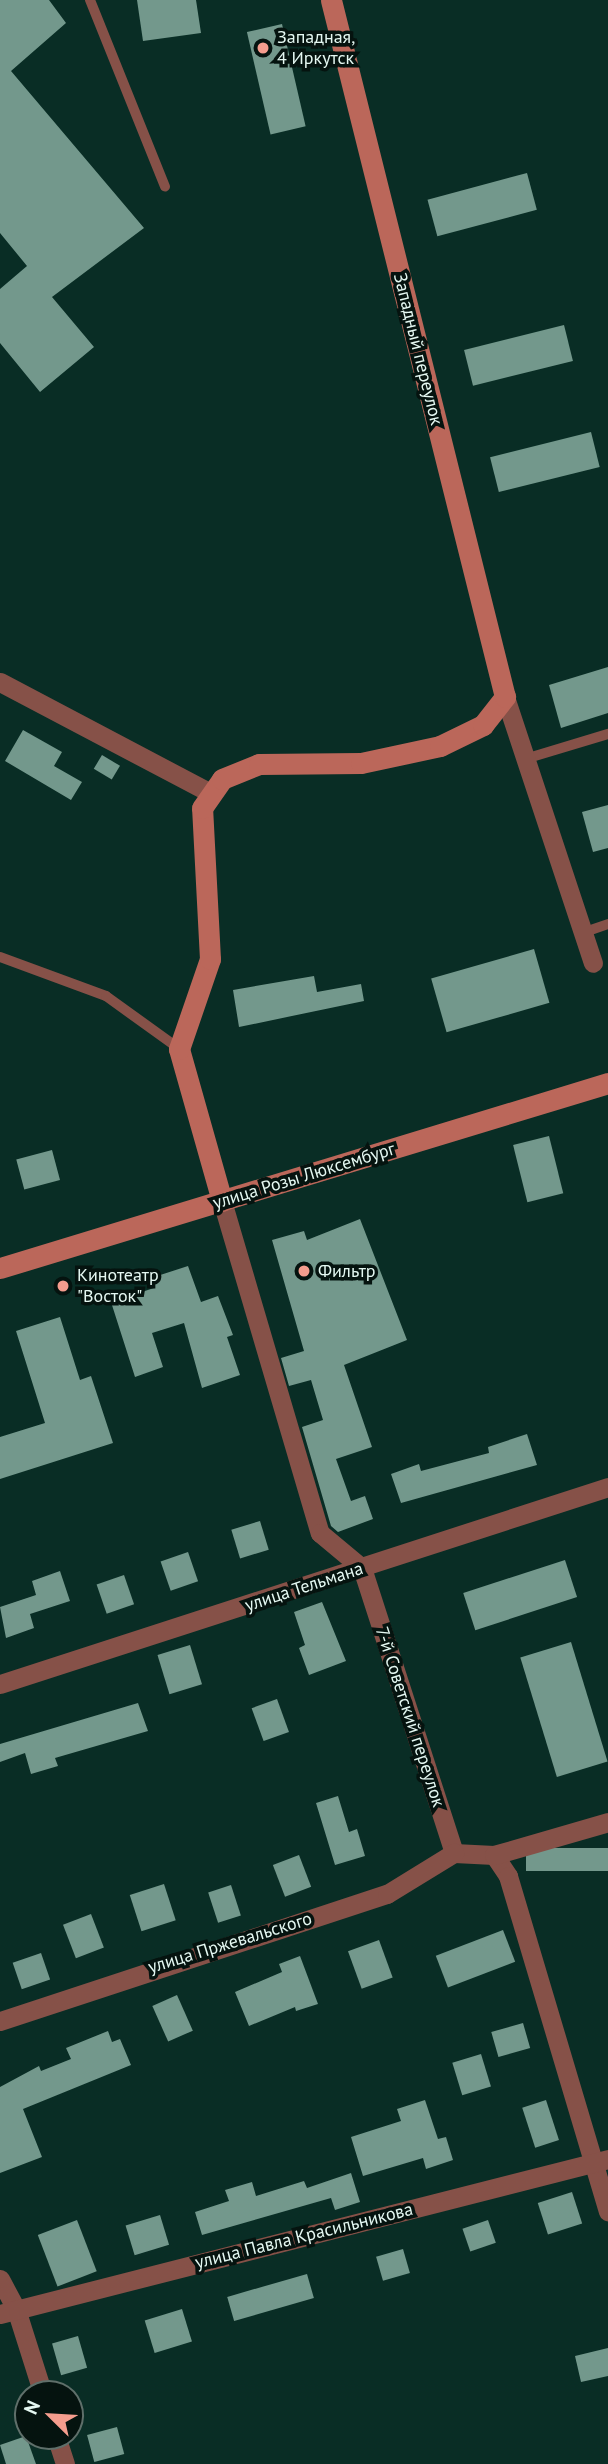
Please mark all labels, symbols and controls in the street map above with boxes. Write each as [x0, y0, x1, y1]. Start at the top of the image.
place label: Западная, 4 Иркутск [277, 27, 355, 70]
marker: Западная, 4 Иркутск [255, 40, 271, 56]
street label: Западный переулок [389, 271, 447, 427]
street label: улица Розы Люксембург [210, 1138, 398, 1214]
place label: Фильтр [318, 1260, 376, 1282]
marker: Фильтр [296, 1263, 312, 1279]
place label: Кинотеатр "Восток" [77, 1265, 159, 1308]
marker: Кинотеатр "Восток" [55, 1278, 71, 1294]
street label: улица Тельмана [242, 1558, 366, 1616]
street label: 7-й Советский переулок [371, 1624, 449, 1810]
street label: улица Пржевальского [145, 1908, 315, 1978]
street label: улица Павла Красильникова [193, 2198, 415, 2274]
north arrow [14, 2380, 84, 2450]
text: N [18, 2397, 45, 2418]

